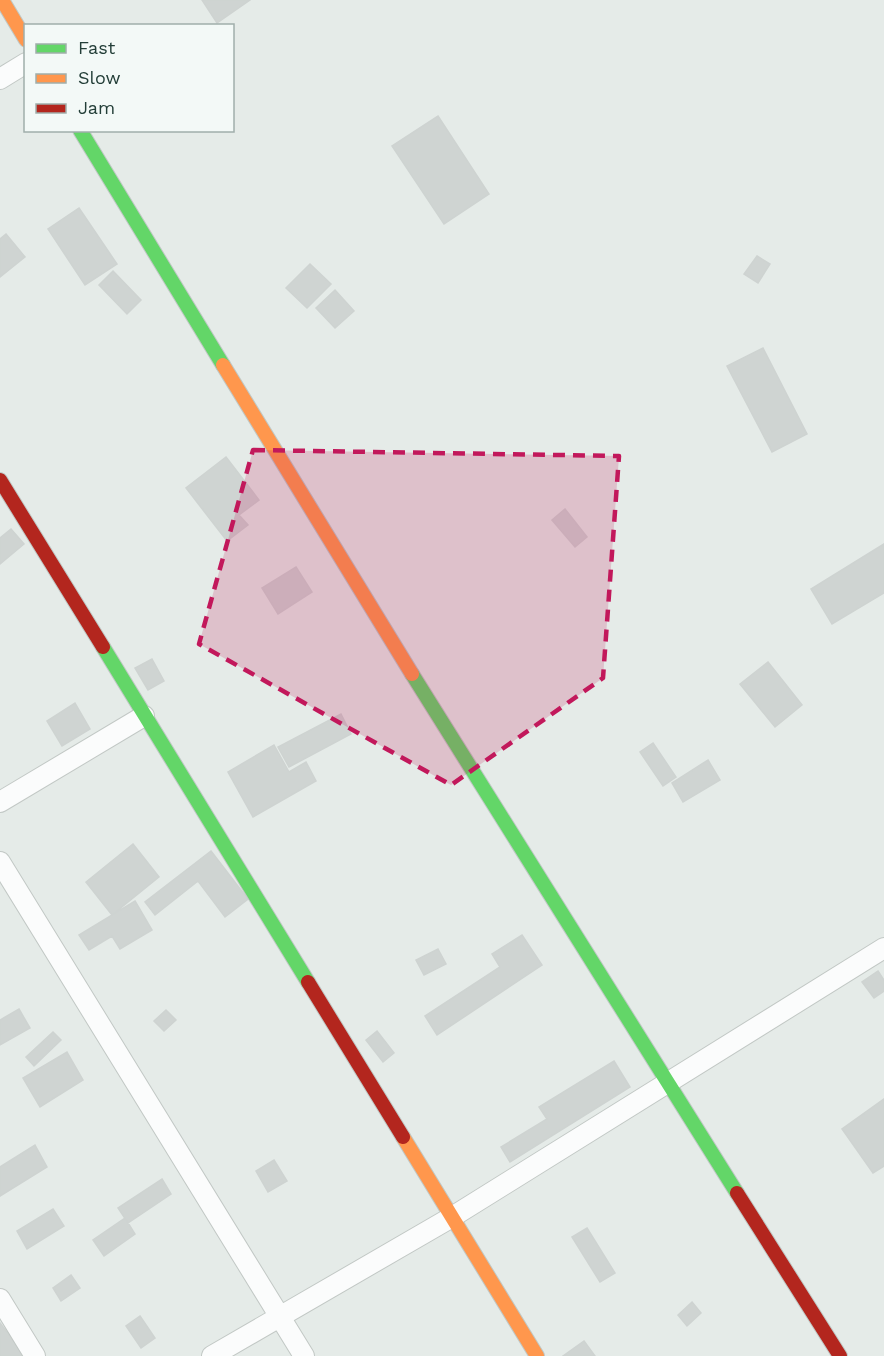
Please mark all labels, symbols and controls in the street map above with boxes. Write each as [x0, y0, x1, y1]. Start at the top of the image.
legend [24, 24, 234, 132]
text: Fast [78, 37, 116, 58]
text: Slow [78, 67, 121, 88]
text: Jam [78, 97, 115, 118]

